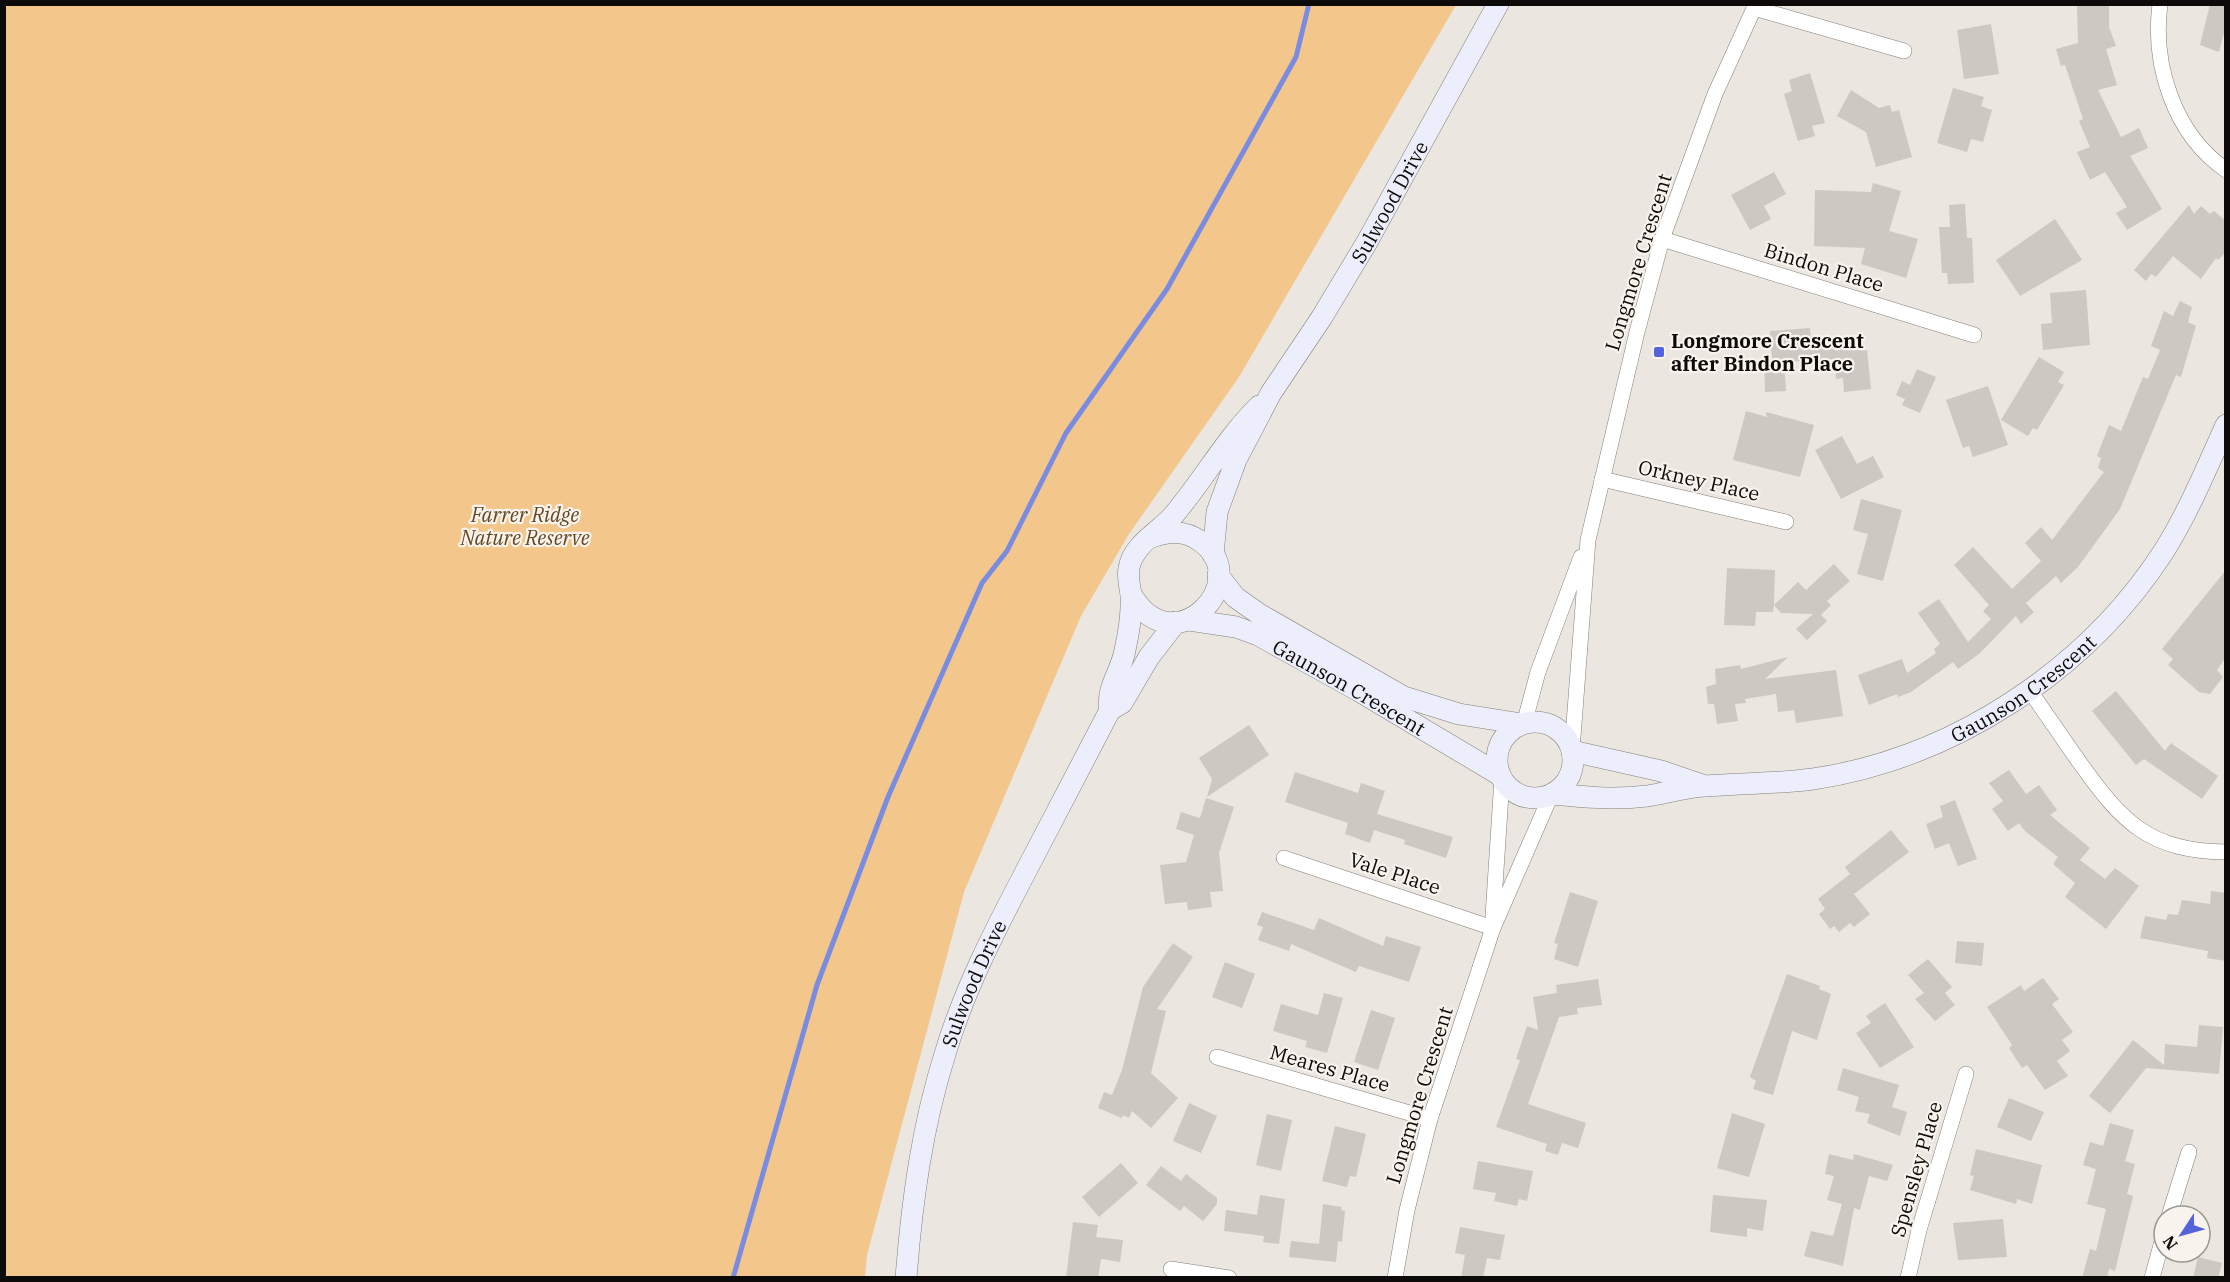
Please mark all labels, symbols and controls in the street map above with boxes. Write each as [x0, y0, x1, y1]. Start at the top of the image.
street label: Sulwood Drive [1344, 136, 1434, 268]
street label: Longmore Crescent [1598, 170, 1678, 354]
street label: Bindon Place [1761, 236, 1887, 298]
place label: Longmore Crescent after Bindon Place [1671, 327, 1864, 377]
marker: Longmore Crescent after Bindon Place [1652, 345, 1666, 359]
street label: Orkney Place [1636, 453, 1762, 507]
park label: Farrer Ridge Nature Reserve [459, 501, 590, 551]
street label: Gaunson Crescent [1946, 628, 2101, 748]
street label: Gaunson Crescent [1268, 632, 1431, 741]
street label: Vale Place [1346, 846, 1444, 900]
street label: Sulwood Drive [935, 915, 1012, 1050]
street label: Longmore Crescent [1379, 1003, 1459, 1187]
street label: Meares Place [1267, 1038, 1393, 1098]
street label: Spensley Place [1884, 1098, 1948, 1240]
north arrow [2152, 1204, 2212, 1264]
text: N [2158, 1232, 2182, 1254]

